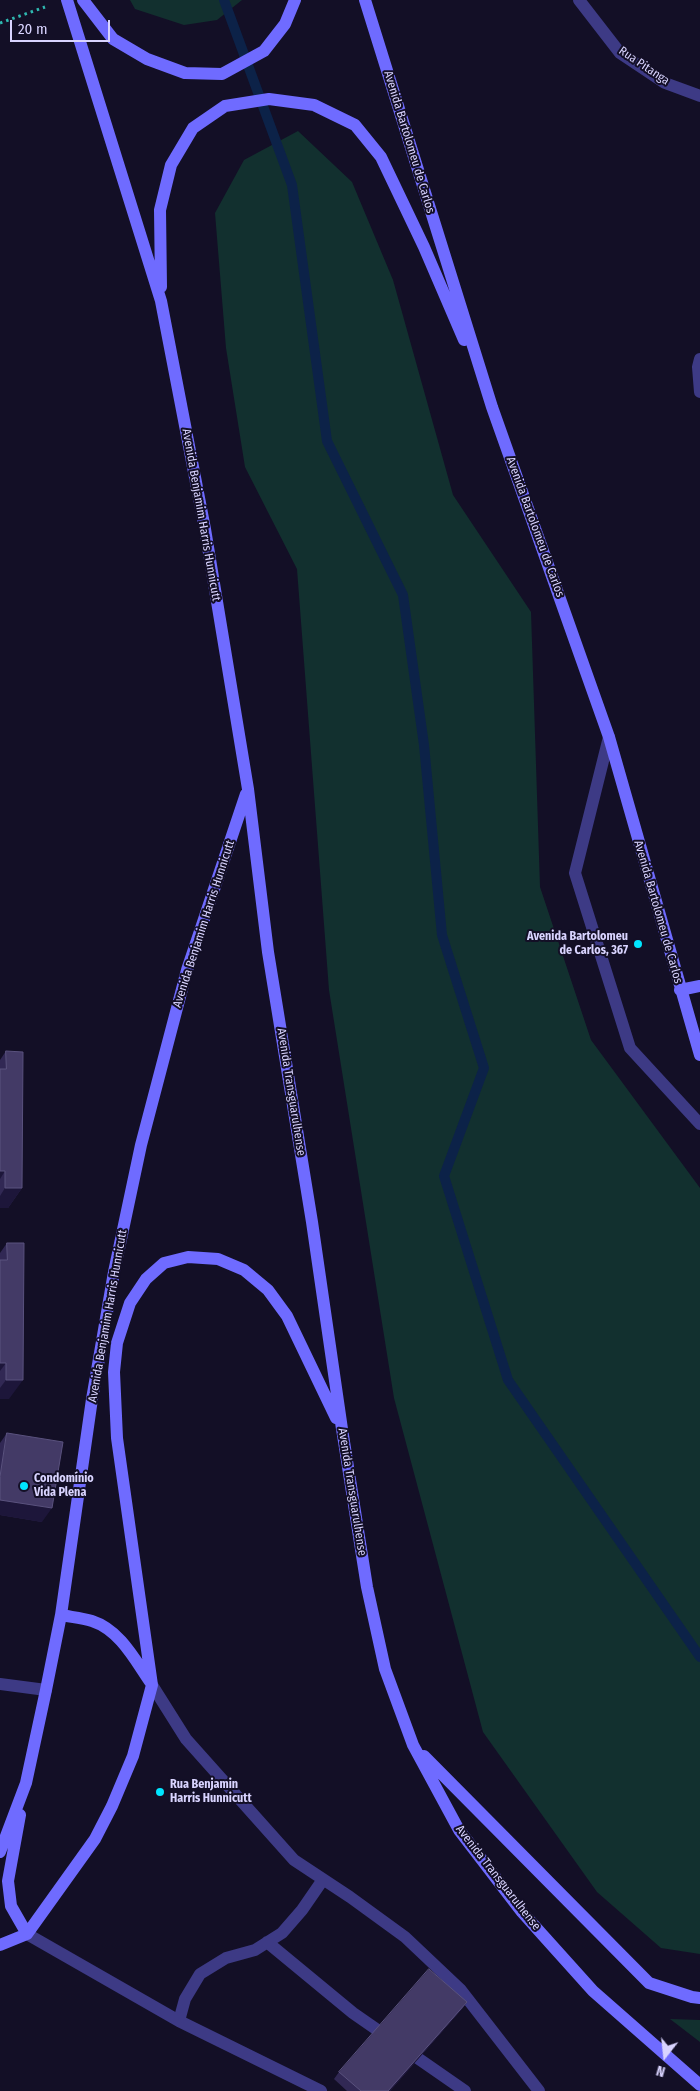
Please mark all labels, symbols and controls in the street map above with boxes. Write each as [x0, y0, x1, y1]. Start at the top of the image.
scale bar [12, 10, 112, 42]
text: 20 m [18, 20, 48, 38]
street label: Rua Pitanga [616, 44, 672, 88]
street label: Avenida Bartolomeu de Carlos [380, 69, 438, 215]
street label: Avenida Benjamim Harris Hunnicutt [179, 428, 223, 602]
street label: Avenida Bartolomeu de Carlos [503, 455, 567, 599]
street label: Avenida Benjamim Harris Hunnicutt [170, 839, 238, 1009]
street label: Avenida Bartolomeu de Carlos [631, 839, 685, 985]
place label: Avenida Bartolomeu de Carlos, 367 [527, 930, 628, 958]
marker: Avenida Bartolomeu de Carlos, 367 [632, 938, 644, 950]
street label: Avenida Transguarulhense [274, 1027, 308, 1157]
street label: Avenida Benjamim Harris Hunnicutt [86, 1229, 130, 1403]
street label: Avenida Transguarulhense [335, 1427, 369, 1557]
place label: Condomínio Vida Plena [34, 1472, 94, 1500]
marker: Condomínio Vida Plena [18, 1480, 30, 1492]
place label: Rua Benjamin Harris Hunnicutt [170, 1778, 252, 1806]
marker: Rua Benjamin Harris Hunnicutt [154, 1786, 166, 1798]
street label: Avenida Transguarulhense [453, 1823, 543, 1933]
north arrow [640, 2031, 690, 2081]
text: N [654, 2062, 667, 2080]

